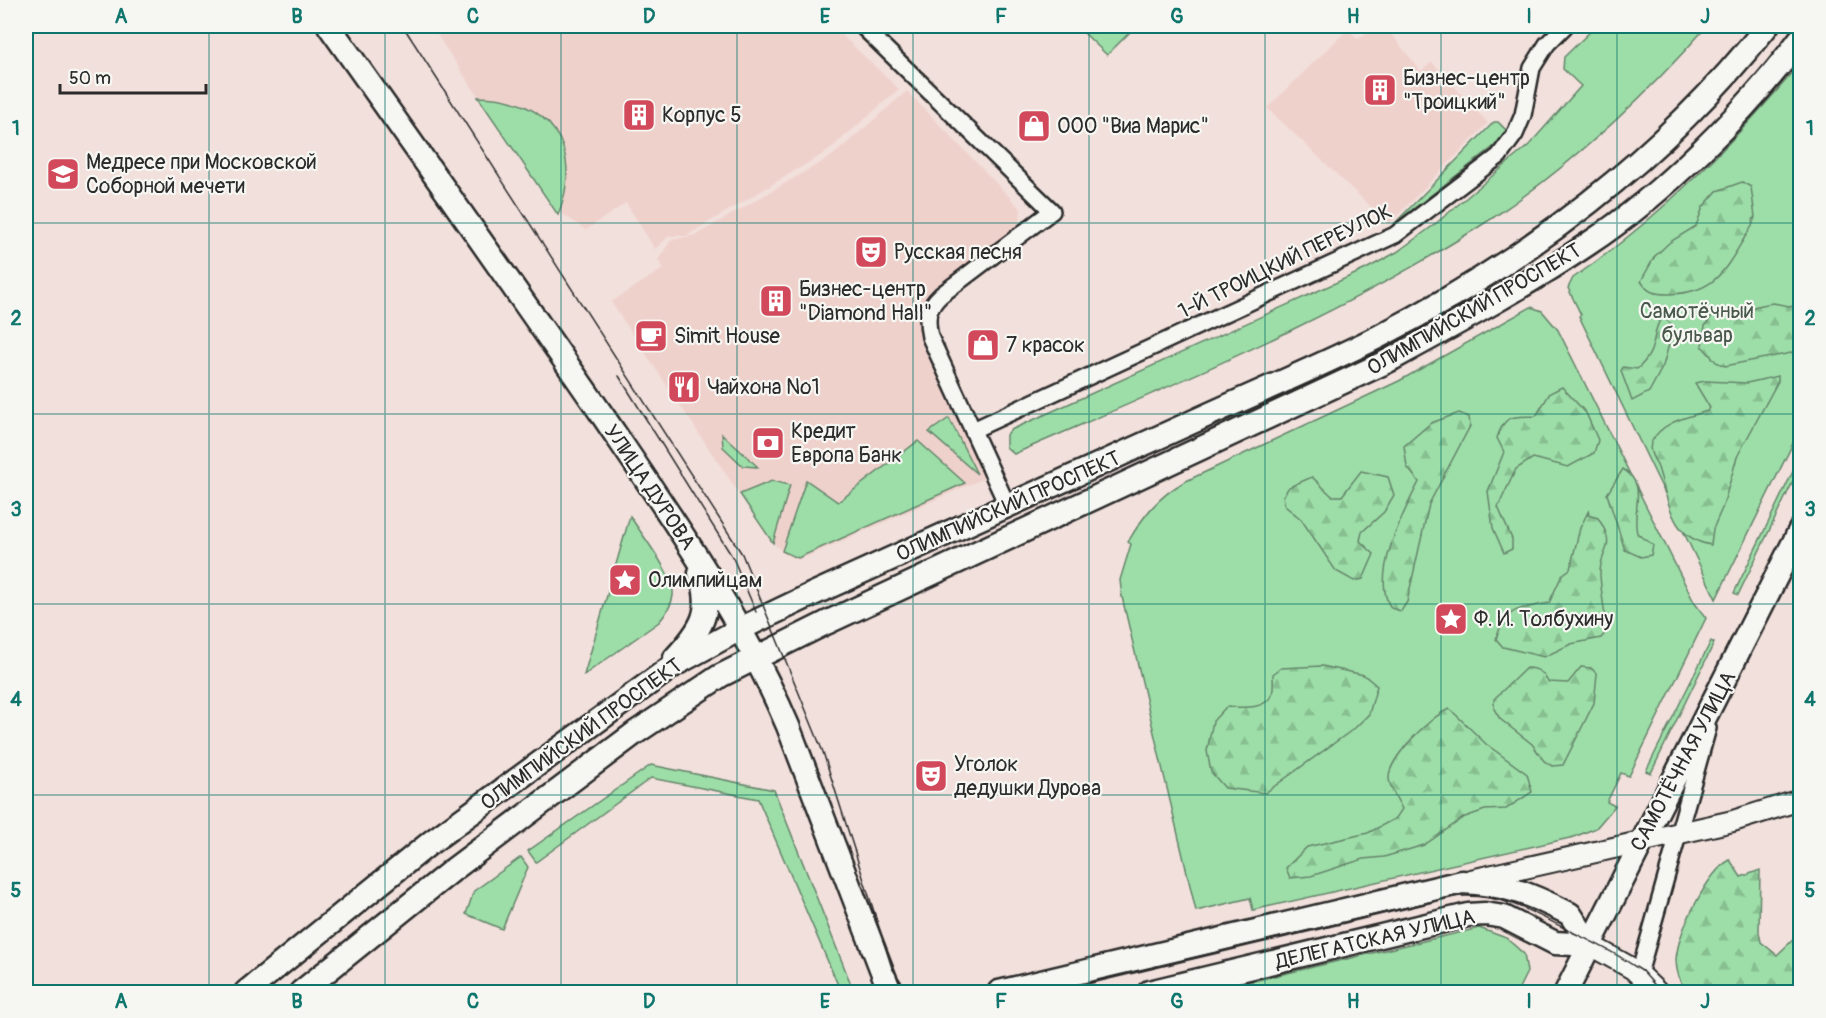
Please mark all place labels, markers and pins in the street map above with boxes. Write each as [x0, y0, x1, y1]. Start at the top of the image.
place label: Бизнес-центр "Троицкий" [1403, 65, 1530, 116]
building icon: Бизнес-центр "Троицкий" [1362, 72, 1398, 108]
building icon: Корпус 5 [621, 97, 657, 133]
place label: Корпус 5 [662, 102, 742, 129]
shop icon: ООО "Виа Марис" [1016, 108, 1052, 144]
place label: ООО "Виа Марис" [1057, 113, 1209, 140]
place label: Медресе при Московской Соборной мечети [86, 149, 317, 200]
school or university icon: Медресе при Московской Соборной мечети [45, 156, 81, 192]
theatre icon: Русская песня [853, 234, 889, 270]
place label: Русская песня [894, 239, 1022, 266]
place label: Бизнес-центр "Diamond Hall" [799, 276, 932, 327]
building icon: Бизнес-центр "Diamond Hall" [758, 283, 794, 319]
cafe icon: Simit House [633, 318, 669, 354]
place label: Simit House [674, 323, 780, 350]
shop icon: 7 красок [965, 327, 1001, 363]
place label: 7 красок [1006, 332, 1085, 359]
restaurant icon: Чайхона №1 [666, 369, 702, 405]
place label: Чайхона №1 [707, 374, 820, 401]
place label: Кредит Европа Банк [791, 418, 902, 469]
bank icon: Кредит Европа Банк [750, 425, 786, 461]
place icon: Олимпийцам [607, 562, 643, 598]
place label: Олимпийцам [648, 567, 762, 594]
place icon: Ф. И. Толбухину [1433, 601, 1469, 637]
place label: Ф. И. Толбухину [1474, 606, 1613, 633]
place label: Уголок дедушки Дурова [954, 751, 1101, 802]
theatre icon: Уголок дедушки Дурова [913, 758, 949, 794]

